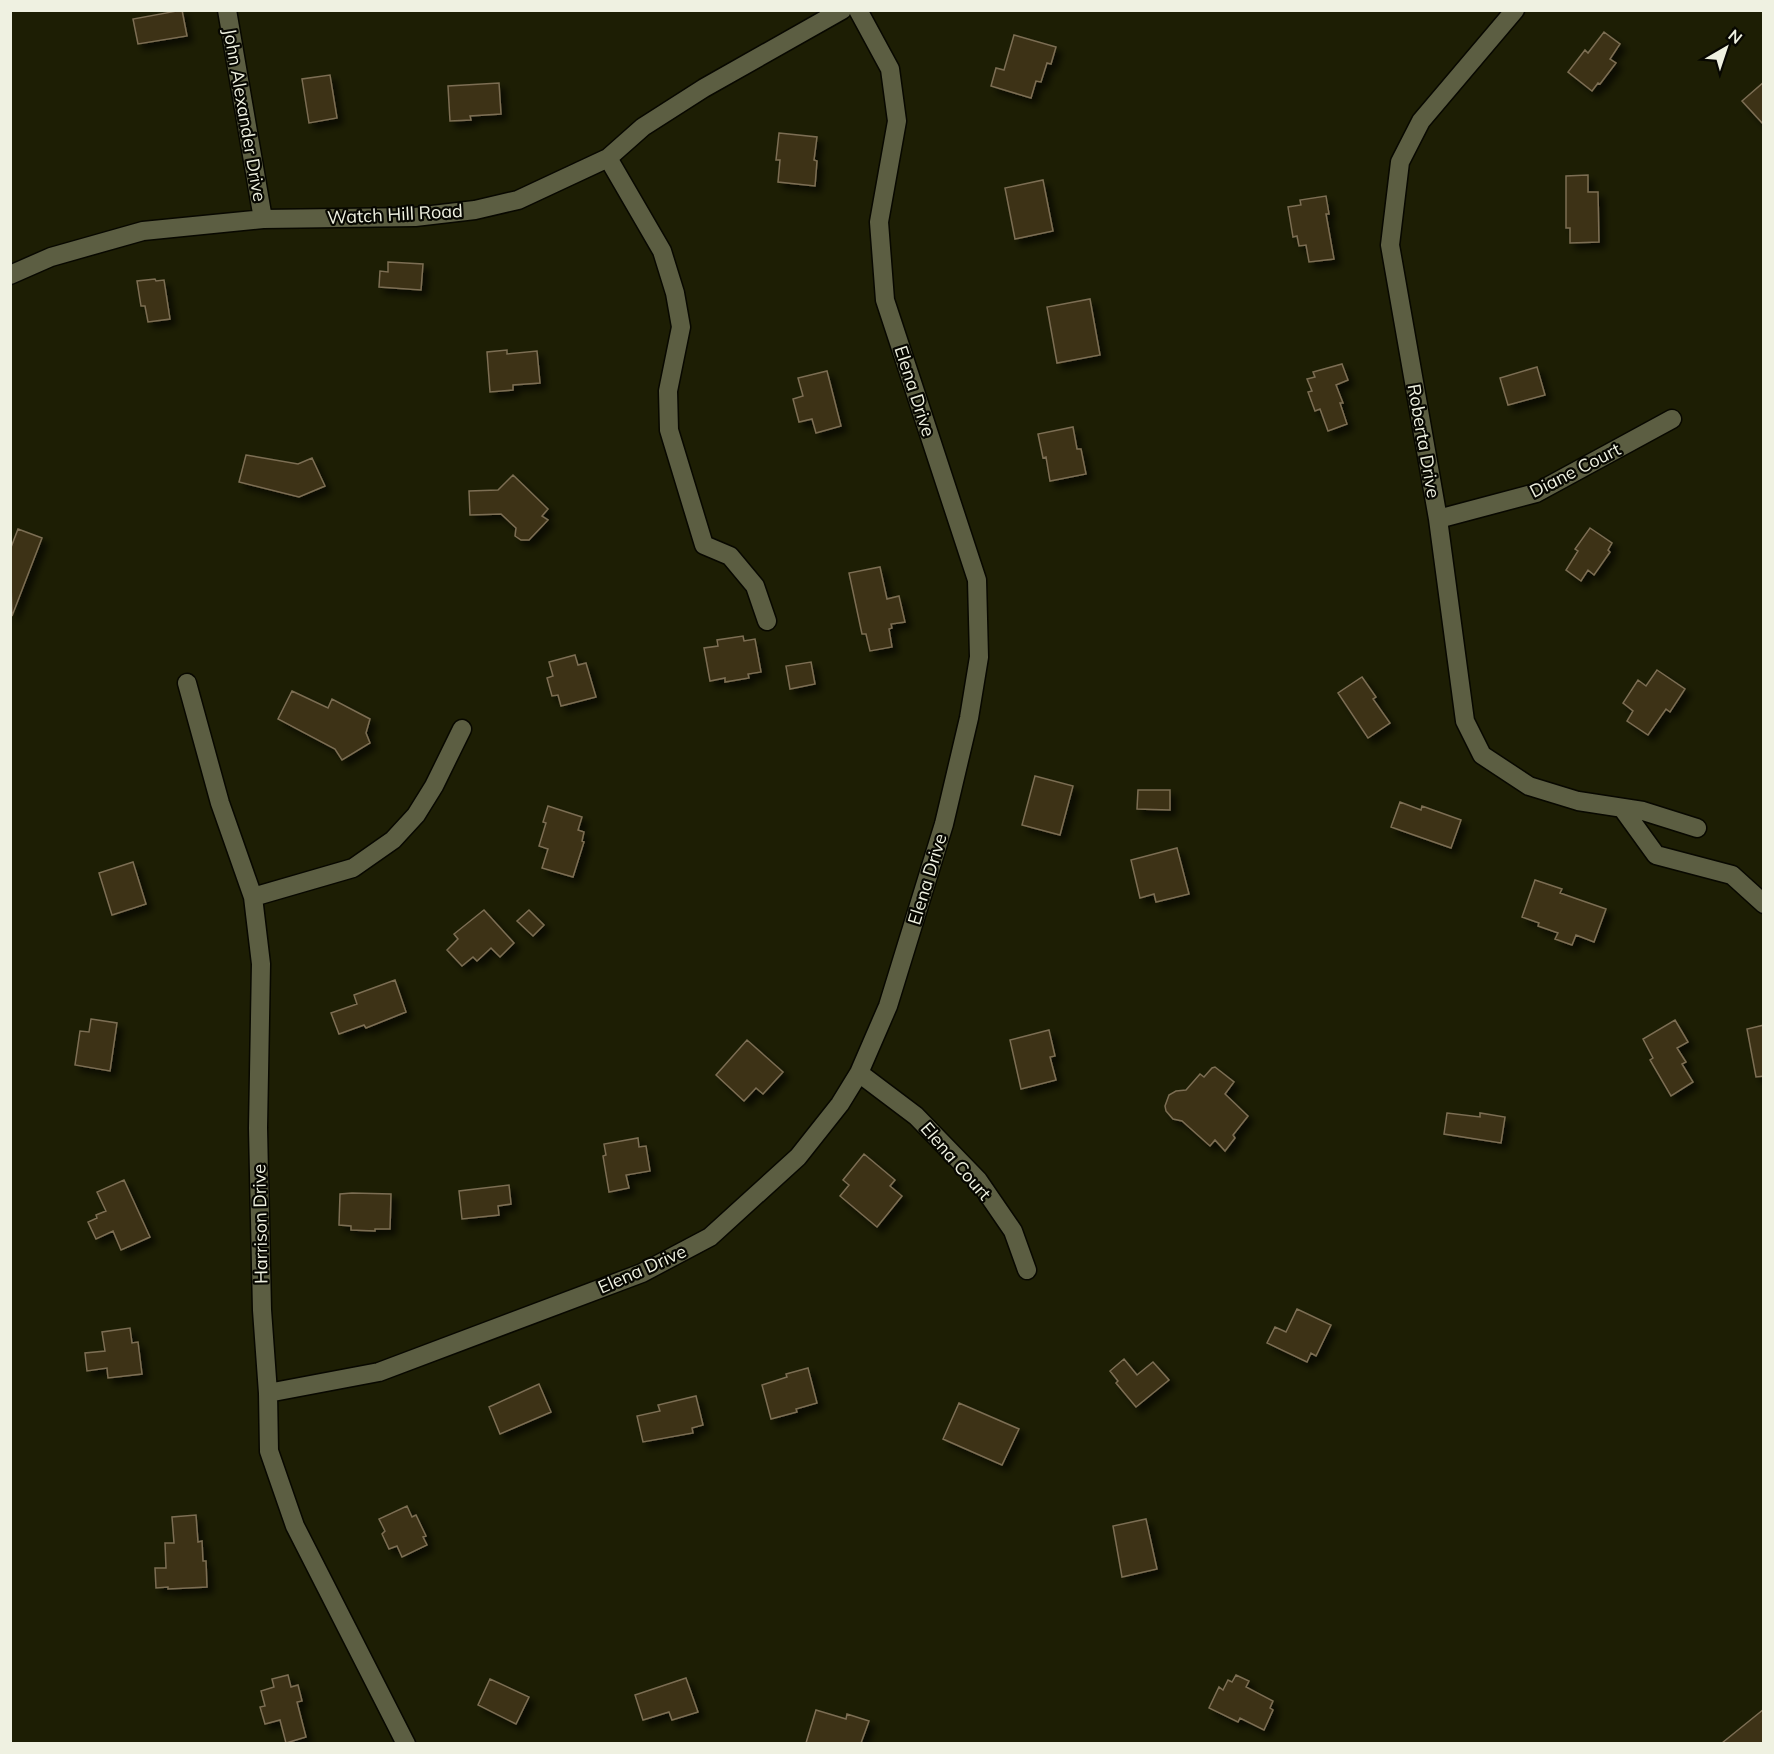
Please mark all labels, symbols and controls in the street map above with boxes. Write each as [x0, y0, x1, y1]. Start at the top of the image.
north arrow [1696, 18, 1756, 78]
text: N [1724, 25, 1746, 48]
street label: John Alexander Drive [218, 27, 272, 203]
street label: Watch Hill Road [327, 199, 463, 229]
street label: Elena Drive [890, 343, 940, 439]
street label: Roberta Drive [1403, 382, 1445, 500]
street label: Diane Court [1526, 437, 1624, 503]
street label: Elena Drive [902, 831, 952, 927]
street label: Elena Court [916, 1117, 996, 1205]
street label: Harrison Drive [247, 1164, 273, 1284]
street label: Elena Drive [594, 1239, 690, 1299]

